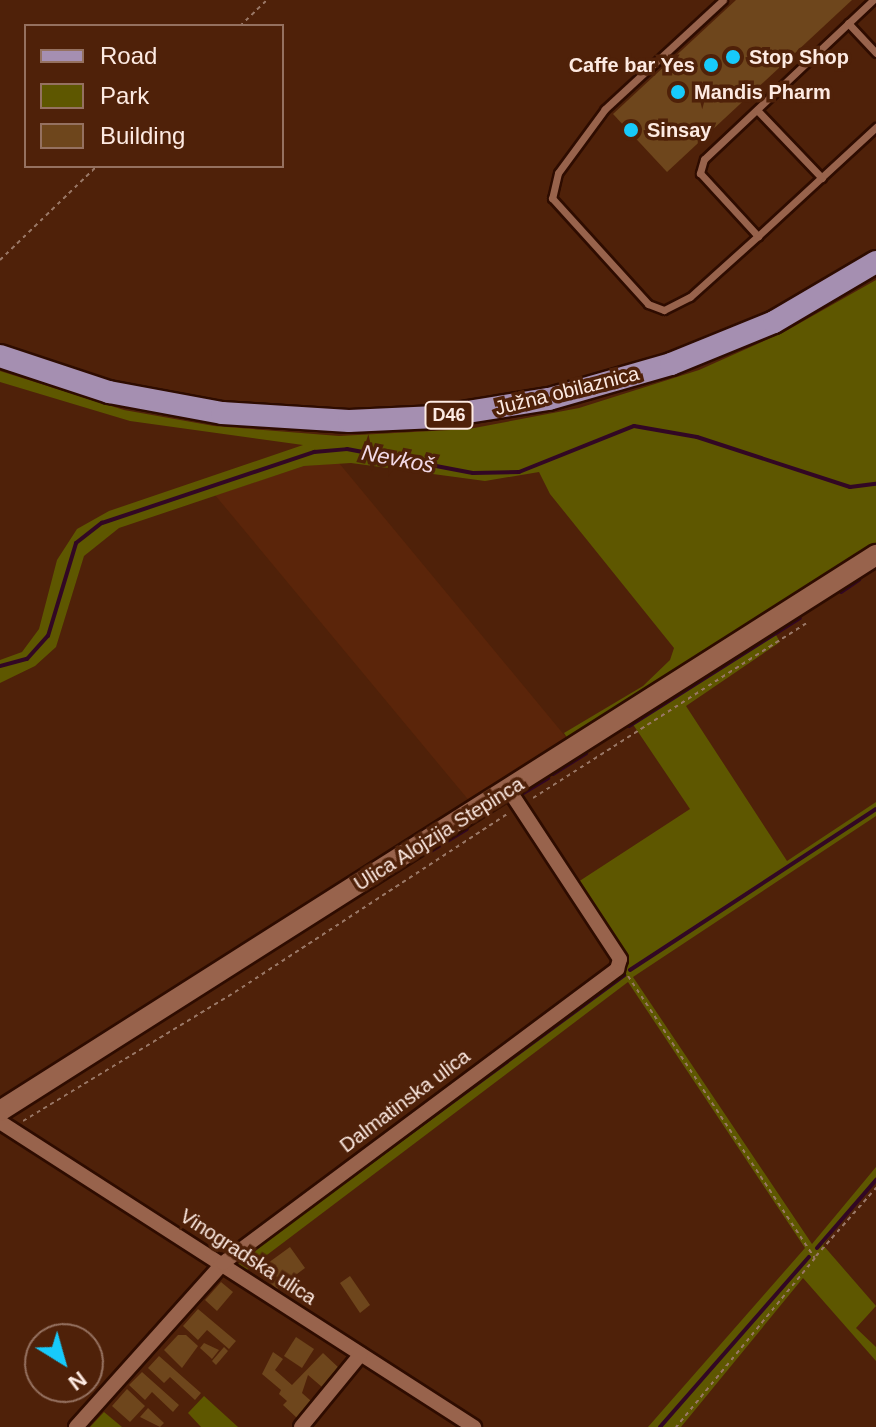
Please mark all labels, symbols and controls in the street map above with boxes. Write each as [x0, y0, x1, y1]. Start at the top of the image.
legend [24, 24, 284, 168]
text: Road [100, 42, 157, 69]
place label: Stop Shop [749, 45, 849, 69]
marker: Stop Shop [724, 48, 742, 66]
place label: Caffe bar Yes [568, 53, 695, 77]
marker: Caffe bar Yes [702, 56, 720, 74]
place label: Mandis Pharm [694, 80, 831, 104]
text: Park [100, 82, 149, 109]
marker: Mandis Pharm [669, 83, 687, 101]
place label: Sinsay [647, 118, 711, 142]
marker: Sinsay [622, 121, 640, 139]
text: Building [100, 122, 185, 149]
street label: Južna obilaznica [492, 361, 642, 421]
road number: D46 [423, 401, 475, 429]
water label: Nevkoš [359, 439, 437, 479]
street label: Ulica Alojzija Stepinca [349, 772, 529, 896]
street label: Dalmatinska ulica [335, 1044, 475, 1158]
street label: Vinogradska ulica [175, 1204, 321, 1310]
north arrow [24, 1323, 104, 1403]
text: N [64, 1366, 91, 1396]

